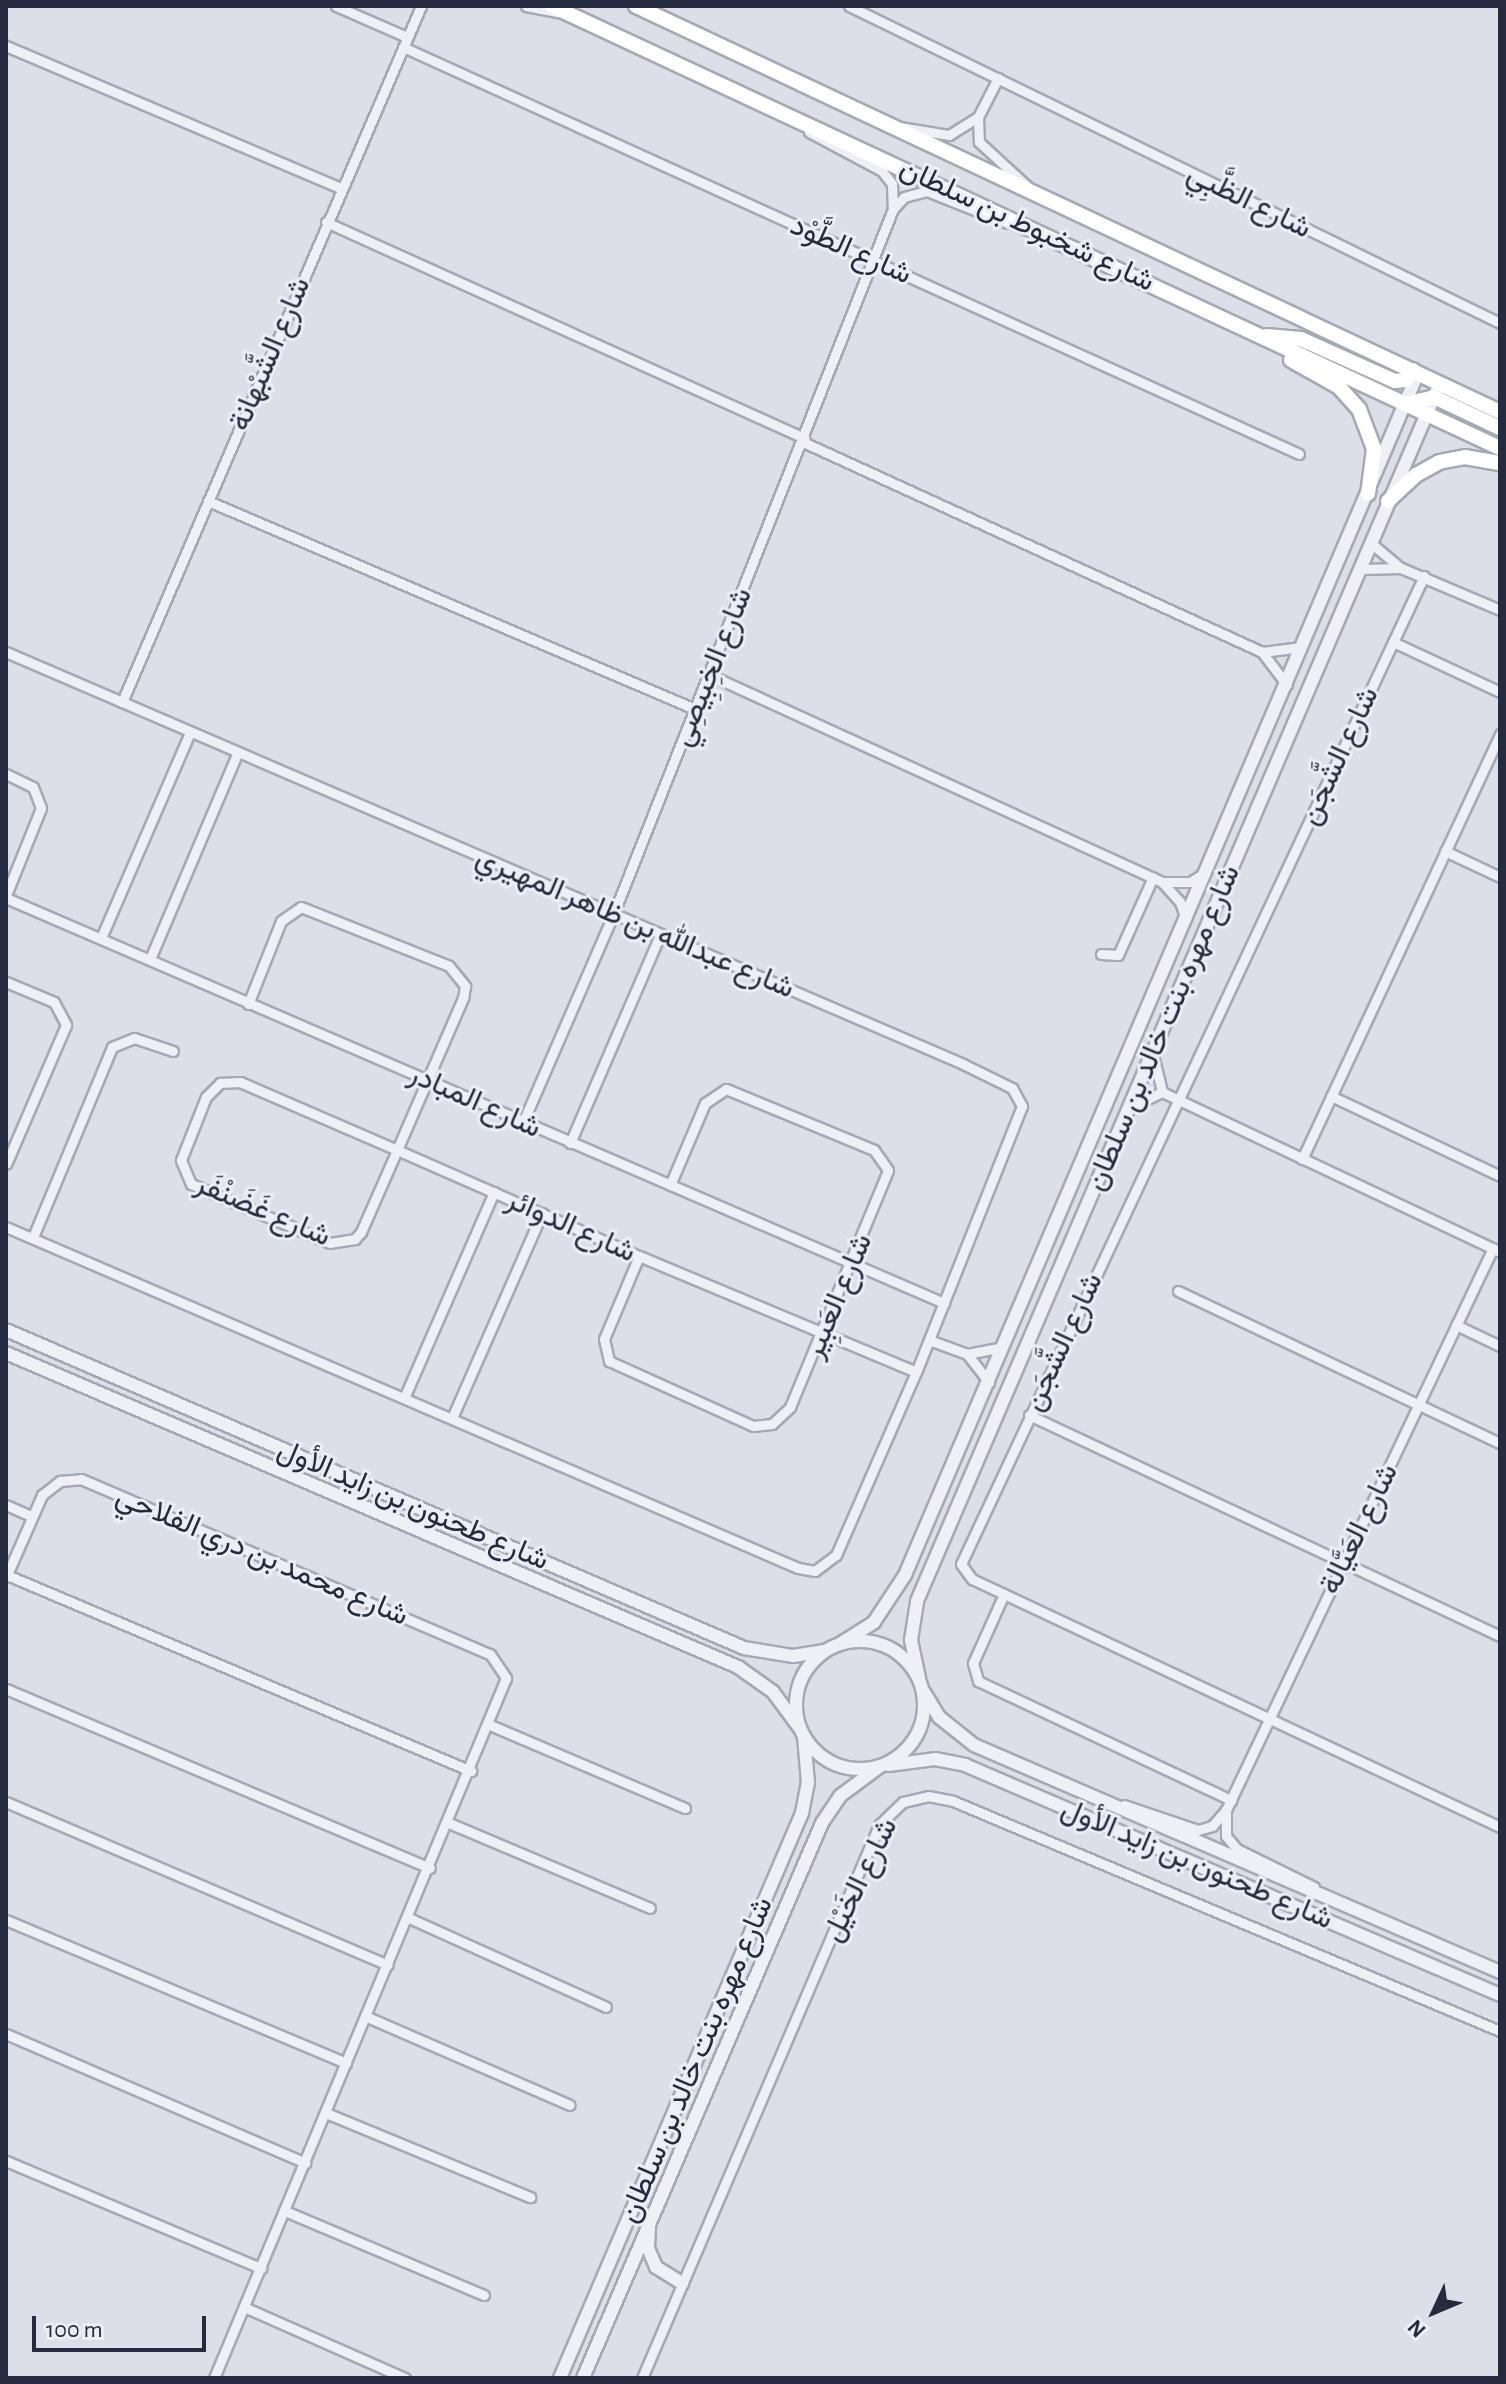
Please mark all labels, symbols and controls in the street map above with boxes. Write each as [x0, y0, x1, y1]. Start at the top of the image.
street label: شارع شخبوط بن سلطان [894, 150, 1160, 300]
street label: شارع الظَّبِي [1181, 155, 1317, 247]
street label: شارع الطَّوْد [785, 207, 917, 293]
street label: شارع الشَّبْهانة [221, 272, 319, 436]
street label: شارع الخِبِيصِي [664, 582, 760, 752]
street label: شارع الشَّجَن [1291, 681, 1387, 831]
street label: شارع عبدالله بن ظاهر المهيري [470, 839, 800, 1007]
street label: شارع مهره بنت خالد بن سلطان [1078, 860, 1248, 1196]
street label: شارع المبادر [403, 1056, 547, 1146]
street label: شارع غَضَنْفَر [190, 1165, 336, 1255]
street label: شارع الدوائر [501, 1182, 641, 1270]
street label: شارع العَبِير [796, 1228, 880, 1364]
street label: شارع الشَّجَن [1015, 1267, 1111, 1417]
street label: شارع طحنون بن زايد الأول [272, 1432, 554, 1578]
street label: شارع العَيَّالة [1312, 1458, 1406, 1600]
street label: شارع محمد بن دري الفلاحي [110, 1478, 414, 1634]
street label: شارع طحنون بن زايد الأول [1056, 1791, 1338, 1937]
street label: شارع الخَيْل [815, 1812, 905, 1948]
street label: شارع مهره بنت خالد بن سلطان [611, 1892, 781, 2228]
north arrow [1394, 2272, 1474, 2352]
scale bar [36, 2300, 210, 2350]
text: N [1404, 2316, 1430, 2342]
text: 100 m [46, 2318, 103, 2342]

